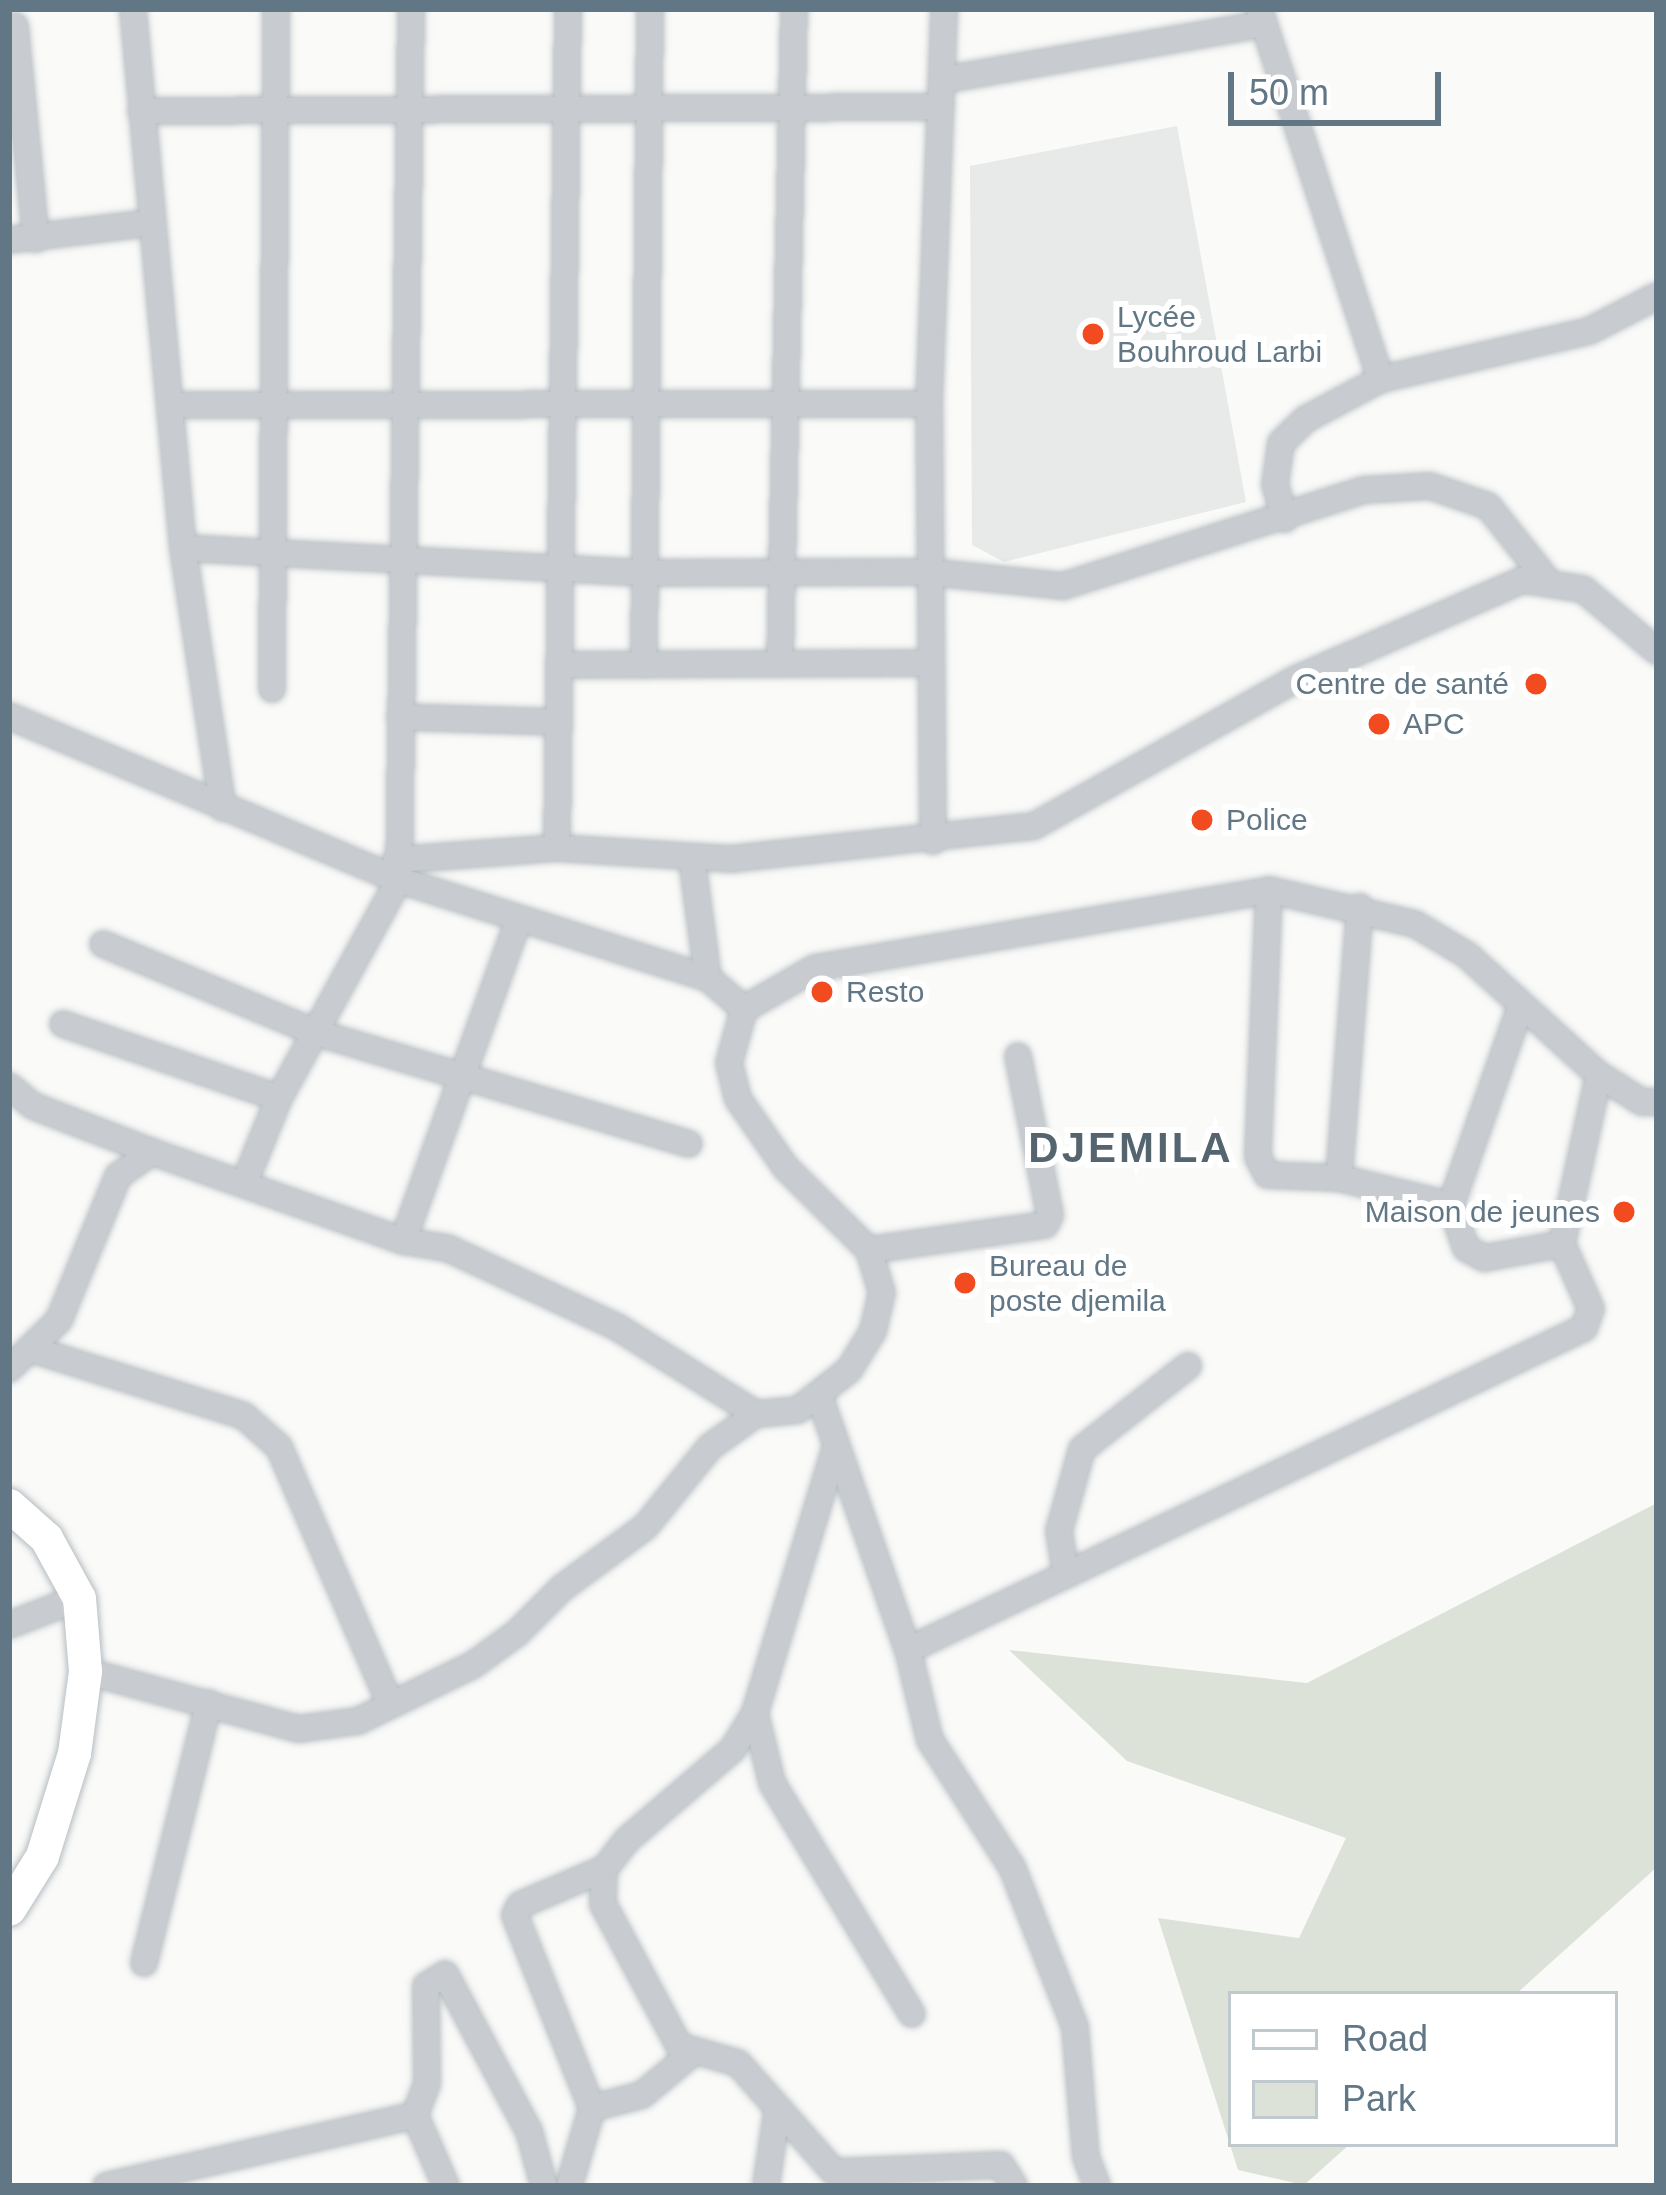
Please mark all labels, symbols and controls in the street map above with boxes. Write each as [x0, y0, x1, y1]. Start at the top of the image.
scale bar [1234, 48, 1447, 122]
text: 50 m [1249, 72, 1329, 113]
place label: Lycée Bouhroud Larbi [1117, 299, 1322, 370]
marker: Lycée Bouhroud Larbi [1080, 321, 1106, 347]
place label: Centre de santé [1296, 666, 1509, 702]
marker: Centre de santé [1520, 668, 1552, 700]
place label: APC [1403, 706, 1465, 742]
marker: APC [1366, 711, 1392, 737]
place label: Police [1226, 802, 1308, 838]
marker: Police [1189, 807, 1215, 833]
place label: Resto [846, 974, 924, 1010]
marker: Resto [809, 979, 835, 1005]
district label: DJEMILA [1028, 1123, 1234, 1173]
place label: Maison de jeunes [1365, 1194, 1600, 1230]
marker: Maison de jeunes [1611, 1199, 1637, 1225]
place label: Bureau de poste djemila [989, 1248, 1166, 1318]
marker: Bureau de poste djemila [952, 1270, 978, 1296]
legend [1228, 1991, 1618, 2147]
text: Road [1342, 2018, 1428, 2059]
text: Park [1342, 2078, 1416, 2119]

